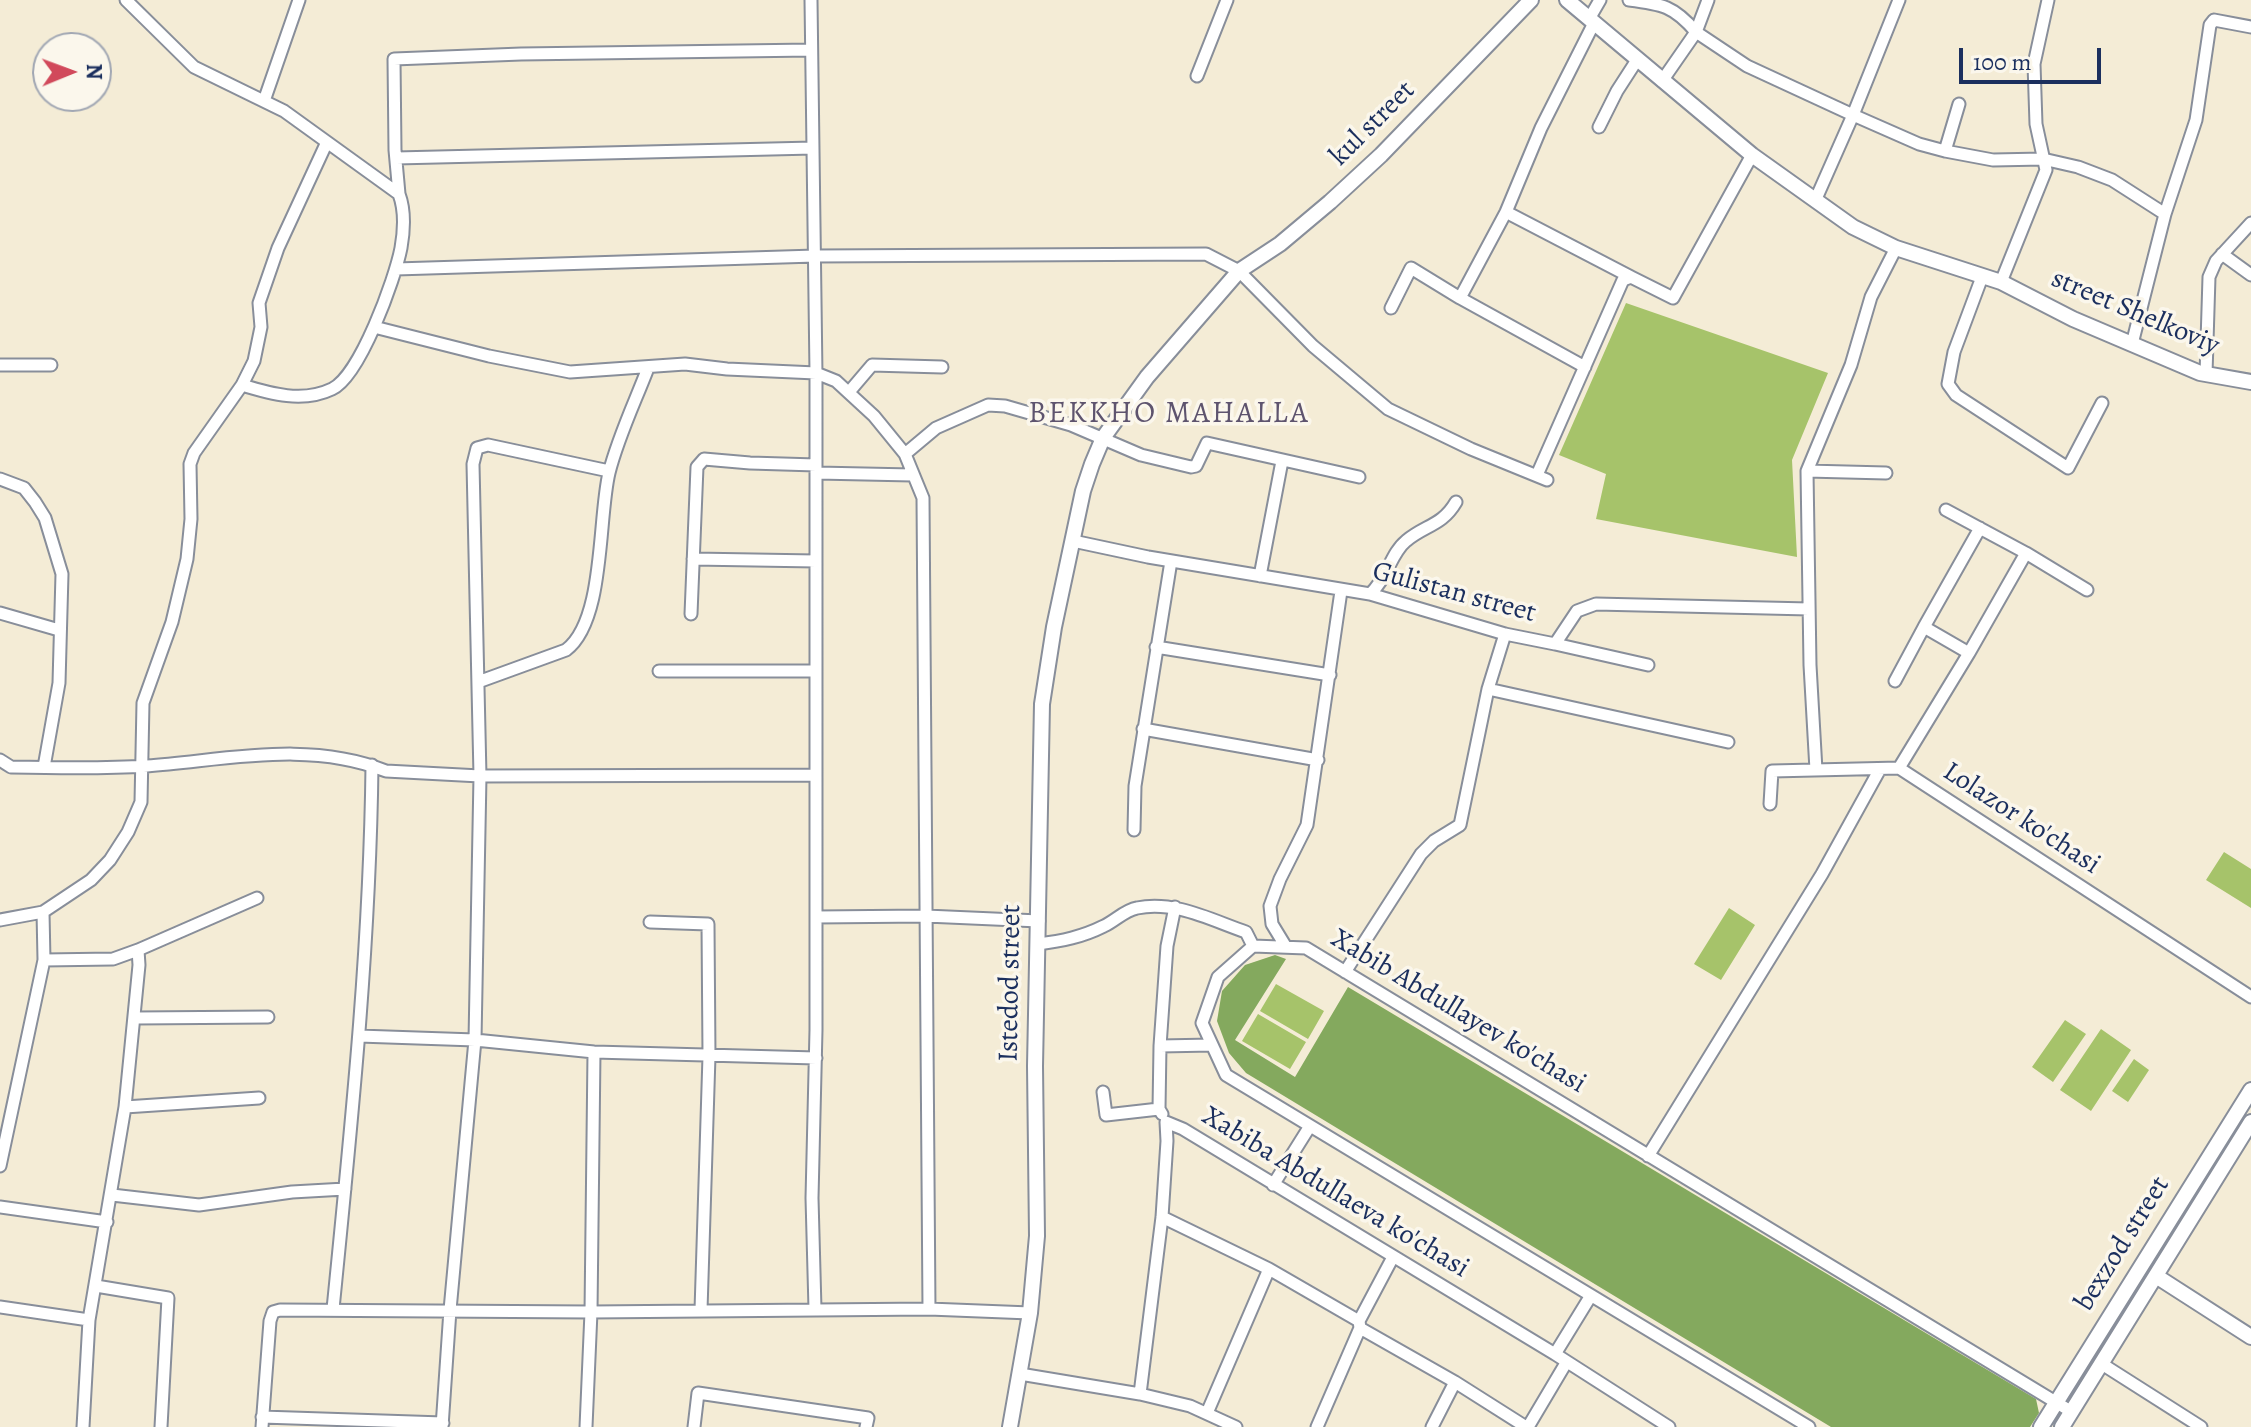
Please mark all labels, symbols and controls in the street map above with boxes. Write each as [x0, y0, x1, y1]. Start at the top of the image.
north arrow [32, 32, 112, 112]
scale bar [1963, 32, 2105, 82]
text: 100 m [1973, 46, 2032, 78]
text: N [79, 63, 109, 80]
street label: kul street [1323, 74, 1423, 174]
street label: street Shelkoviy [2046, 262, 2224, 364]
district label: BEKKHO MAHALLA [1028, 397, 1310, 433]
street label: Gulistan street [1369, 555, 1539, 631]
street label: Lolazor ko'chasi [1936, 756, 2106, 882]
street label: Istedod street [993, 904, 1029, 1062]
street label: Xabib Abdullayev ko'chasi [1324, 923, 1592, 1101]
street label: Xabiba Abdullaeva ko'chasi [1195, 1100, 1475, 1286]
street label: bexzod street [2068, 1171, 2178, 1317]

